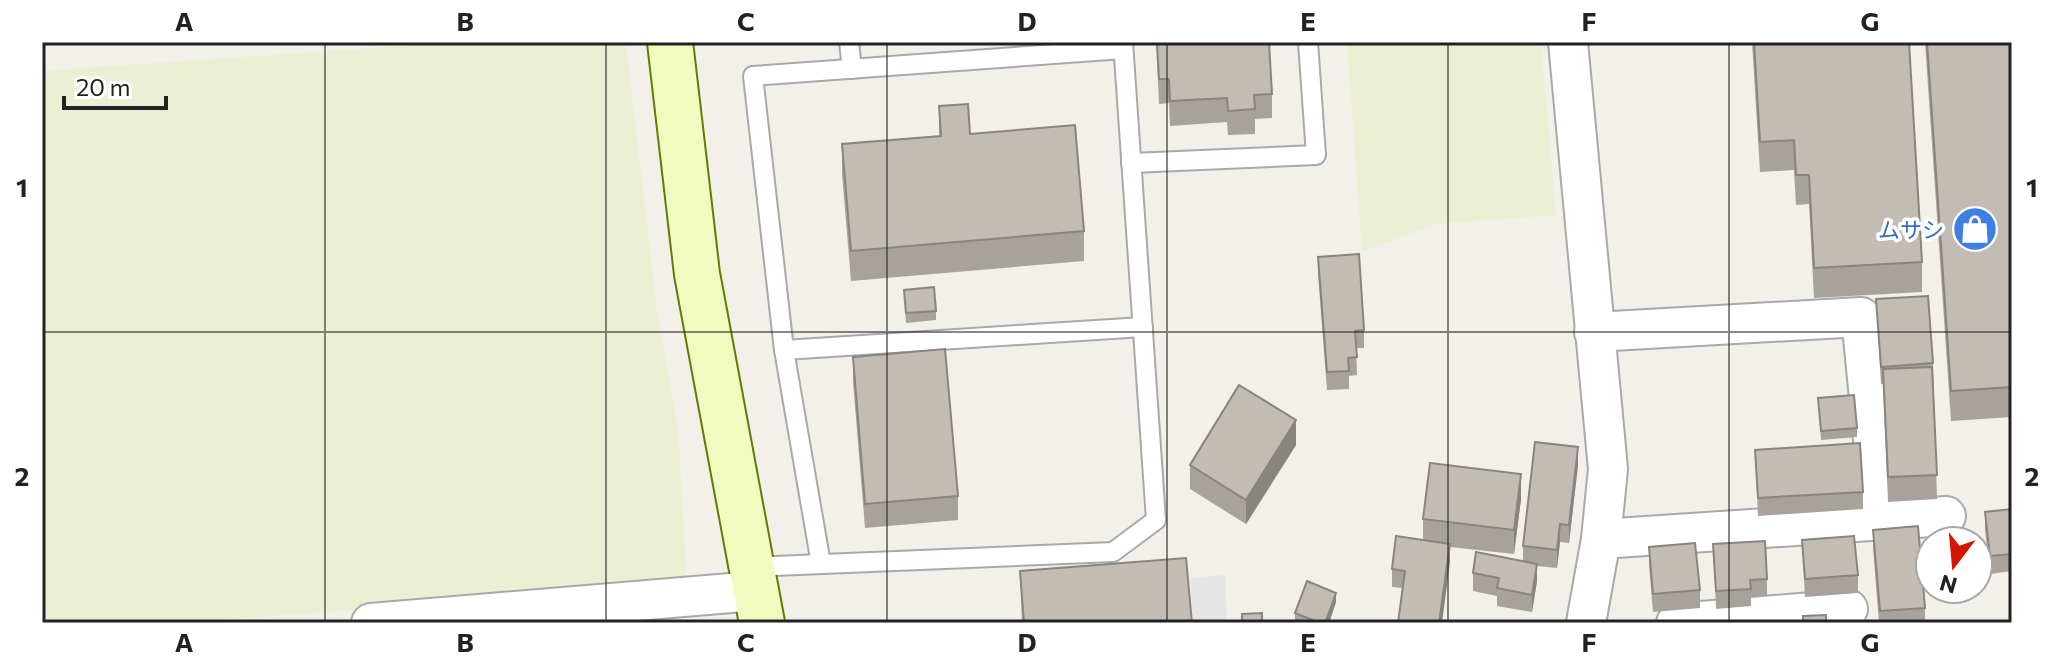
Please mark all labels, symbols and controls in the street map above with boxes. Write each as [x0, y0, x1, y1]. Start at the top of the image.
text: A [175, 5, 194, 36]
text: B [456, 5, 474, 36]
text: C [737, 5, 755, 36]
text: D [1017, 5, 1037, 36]
text: E [1300, 5, 1316, 36]
text: F [1581, 5, 1597, 36]
text: G [1861, 5, 1879, 36]
scale bar [64, 60, 166, 110]
text: 20 m [76, 72, 130, 101]
text: 1 [16, 171, 28, 202]
text: 1 [2026, 171, 2038, 202]
shop icon: ムサシ [1951, 205, 1999, 253]
place label: ムサシ [1878, 216, 1944, 243]
text: 2 [15, 460, 29, 491]
text: 2 [2025, 460, 2039, 491]
north arrow [1914, 525, 1994, 605]
text: N [1937, 569, 1960, 600]
text: A [175, 626, 194, 657]
text: B [456, 626, 474, 657]
text: C [737, 626, 755, 657]
text: D [1017, 626, 1037, 657]
text: E [1300, 626, 1316, 657]
text: F [1581, 626, 1597, 657]
text: G [1861, 626, 1879, 657]

